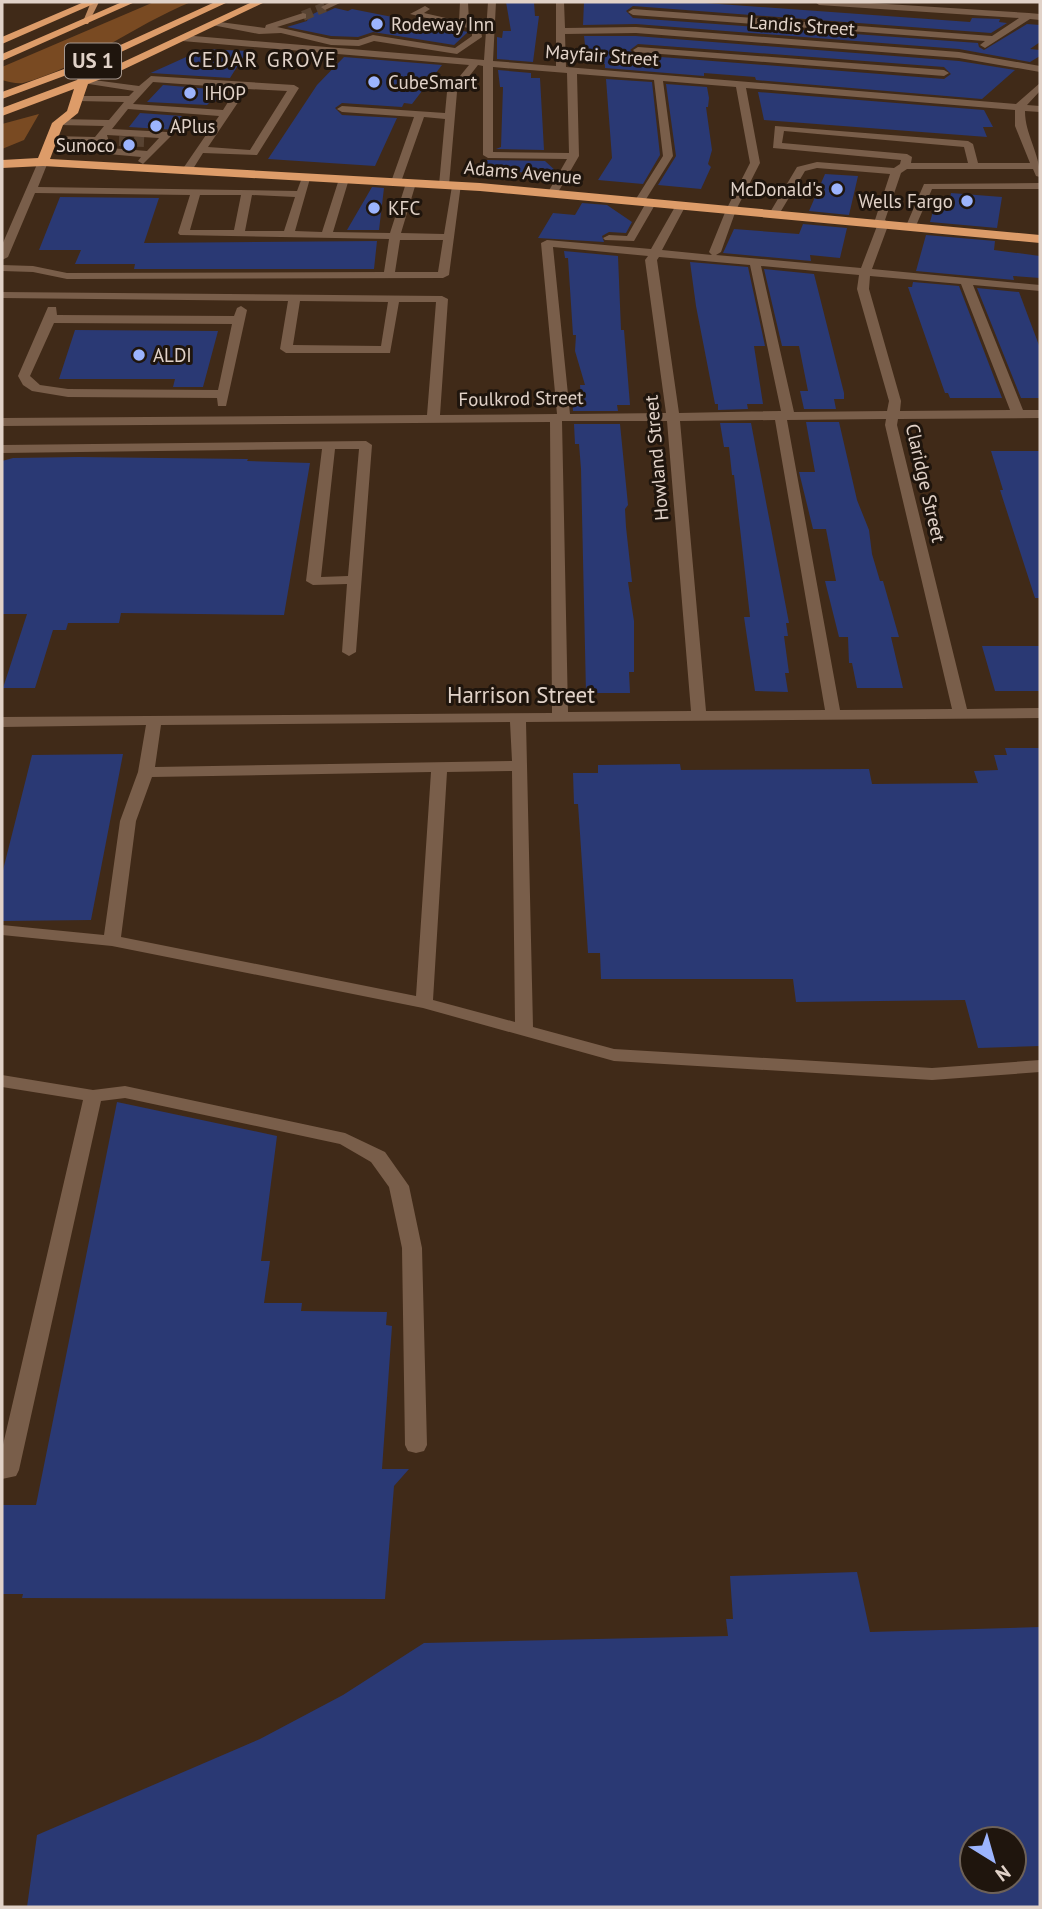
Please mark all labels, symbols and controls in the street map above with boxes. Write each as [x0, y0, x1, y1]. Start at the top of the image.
street label: Landis Street [748, 9, 856, 41]
place label: Rodeway Inn [391, 12, 494, 36]
marker: Rodeway Inn [369, 16, 385, 32]
street label: Mayfair Street [544, 39, 660, 71]
road number: US 1 [65, 43, 121, 78]
district label: CEDAR GROVE [188, 46, 338, 73]
place label: CubeSmart [388, 70, 478, 94]
marker: CubeSmart [366, 74, 382, 90]
place label: IHOP [204, 81, 246, 105]
marker: IHOP [182, 85, 198, 101]
place label: APlus [170, 114, 216, 138]
marker: APlus [148, 118, 164, 134]
place label: Sunoco [56, 133, 115, 157]
marker: Sunoco [121, 137, 137, 153]
street label: Adams Avenue [463, 155, 583, 189]
place label: McDonald's [730, 177, 823, 201]
marker: McDonald's [829, 181, 845, 197]
place label: Wells Fargo [858, 189, 953, 213]
marker: Wells Fargo [959, 193, 975, 209]
place label: KFC [388, 196, 420, 220]
marker: KFC [366, 200, 382, 216]
place label: ALDI [153, 343, 192, 367]
marker: ALDI [131, 347, 147, 363]
street label: Foulkrod Street [458, 385, 584, 411]
street label: Howland Street [639, 394, 673, 522]
street label: Claridge Street [901, 421, 951, 545]
street label: Harrison Street [447, 680, 595, 709]
north arrow [958, 1825, 1028, 1895]
text: N [991, 1860, 1015, 1887]

